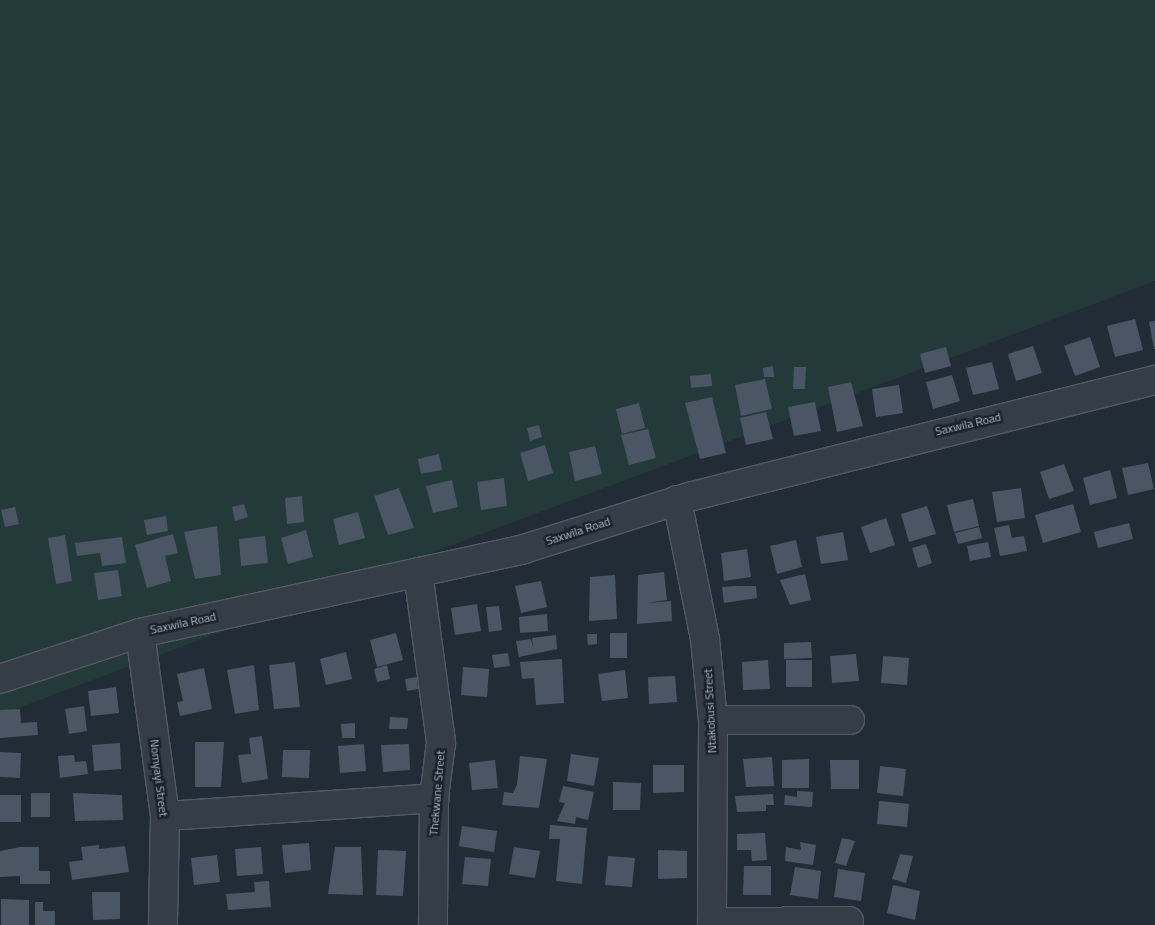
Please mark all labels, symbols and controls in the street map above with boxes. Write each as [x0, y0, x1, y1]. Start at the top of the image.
street label: Saxwila Road [934, 409, 1002, 439]
street label: Saxwila Road [544, 514, 612, 548]
street label: Saxwila Road [149, 609, 217, 637]
street label: Ntakobusi Street [701, 668, 719, 754]
street label: Nomyayi Street [147, 738, 171, 818]
street label: Thekwane Street [426, 750, 448, 836]

